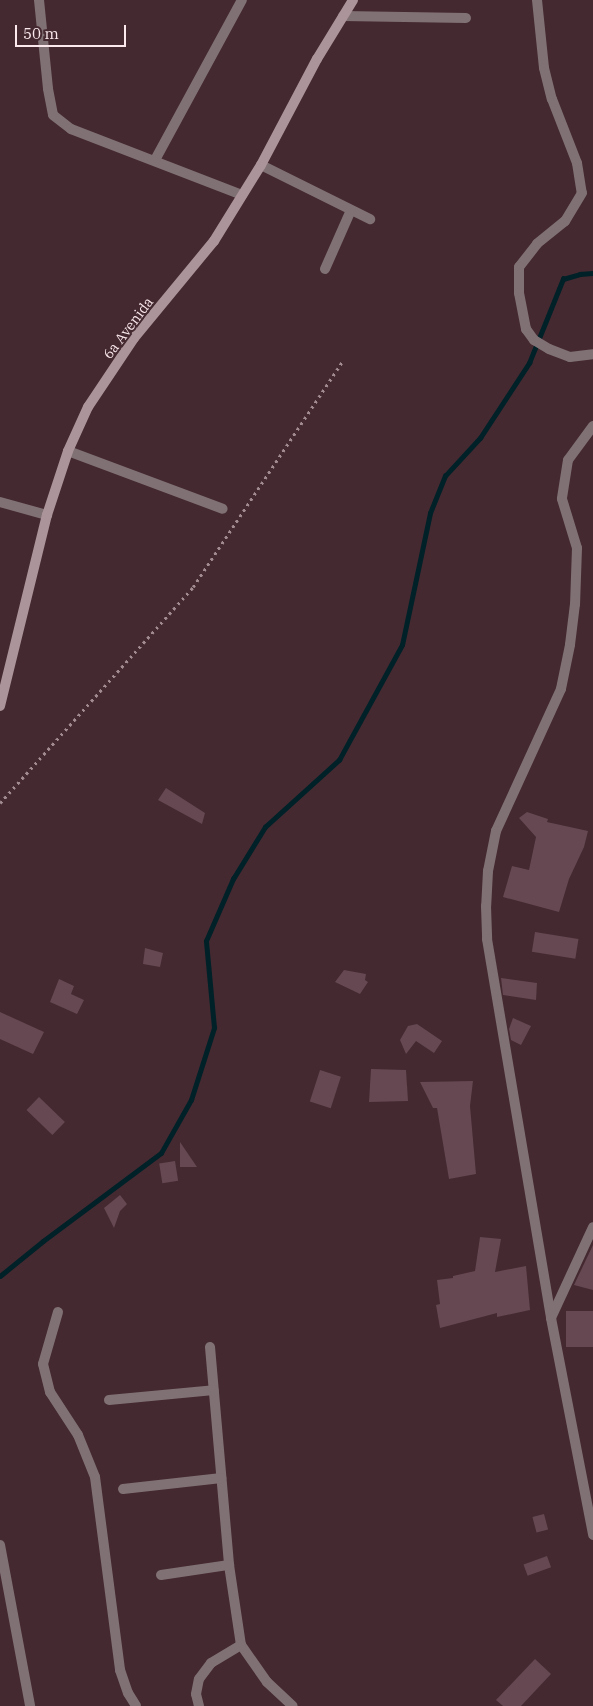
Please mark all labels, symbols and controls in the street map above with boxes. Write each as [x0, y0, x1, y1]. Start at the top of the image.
scale bar [18, 15, 129, 47]
text: 50 m [23, 24, 59, 43]
street label: 6a Avenida [99, 294, 157, 362]

